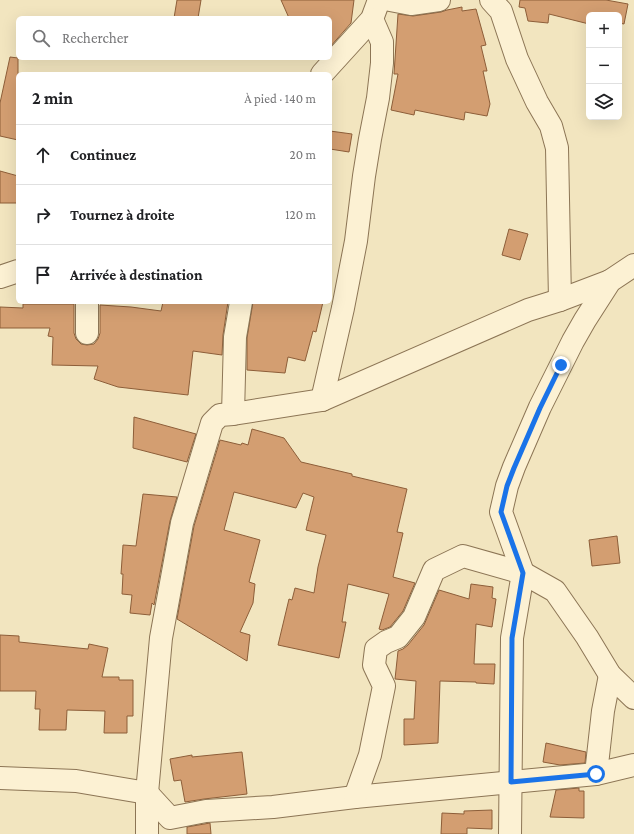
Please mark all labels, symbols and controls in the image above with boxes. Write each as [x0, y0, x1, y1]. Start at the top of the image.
map controls [586, 12, 622, 120]
button: + [586, 12, 622, 48]
search box [16, 16, 332, 60]
icon: search [30, 27, 52, 49]
text: Rechercher [62, 30, 129, 46]
button: − [586, 48, 622, 84]
button: layers [586, 84, 622, 120]
text: 2 min [32, 89, 73, 108]
text: À pied · 140 m [244, 91, 316, 106]
icon: ahead [32, 144, 54, 166]
text: Continuez [70, 147, 136, 163]
text: 20 m [290, 147, 316, 162]
icon: right [32, 204, 54, 226]
text: Tournez à droite [70, 207, 174, 223]
text: 120 m [285, 207, 316, 222]
icon: arrive [32, 264, 54, 286]
text: Arrivée à destination [70, 267, 203, 283]
route end [552, 356, 570, 374]
route start [587, 765, 605, 783]

